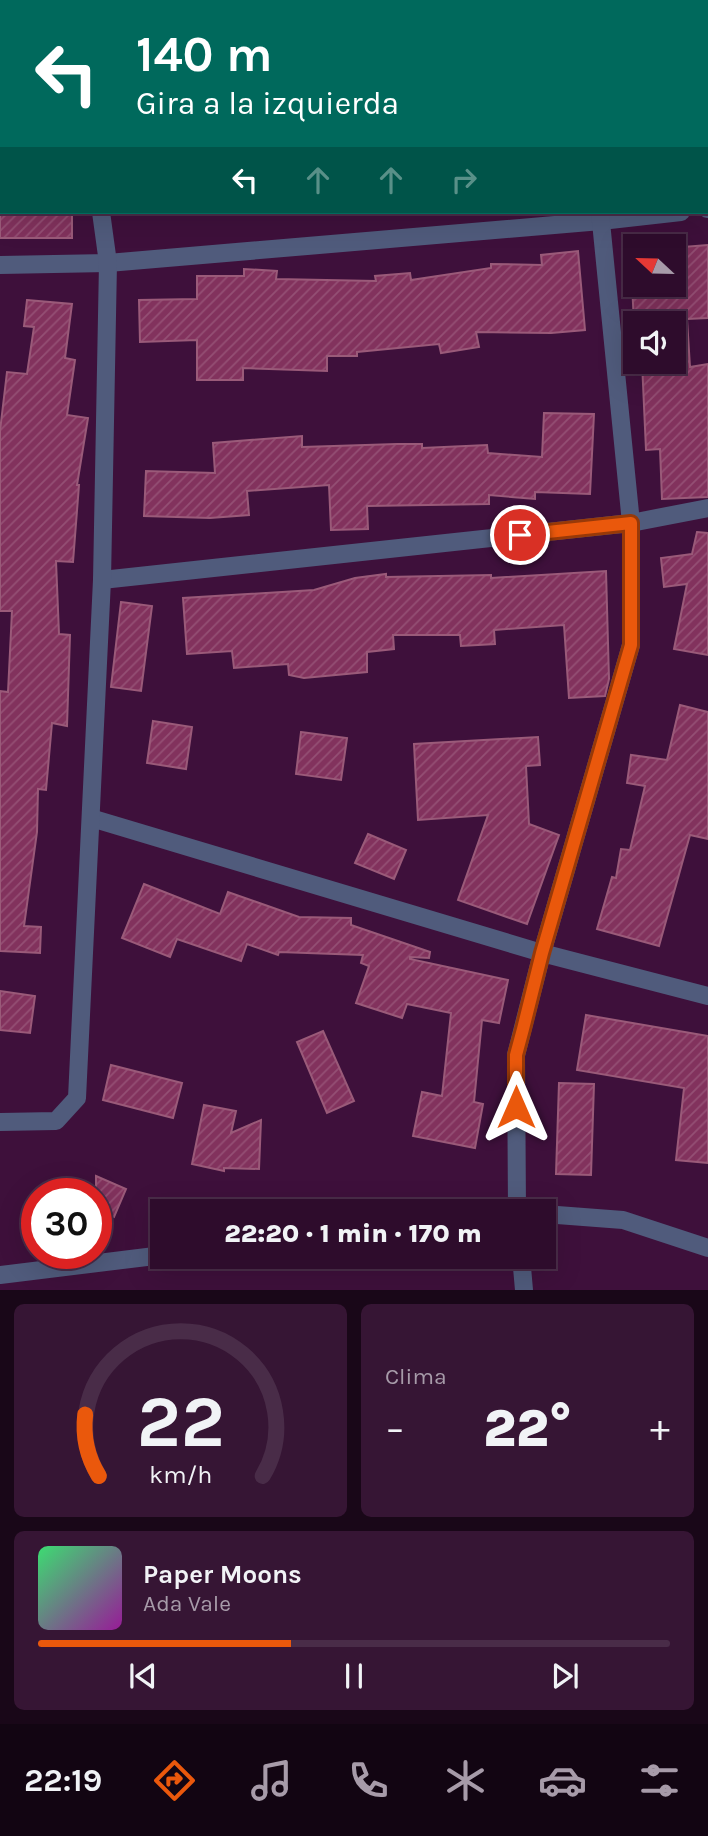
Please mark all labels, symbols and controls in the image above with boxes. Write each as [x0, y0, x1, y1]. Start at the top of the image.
text: 140 m [136, 26, 273, 83]
icon: left [21, 28, 112, 119]
text: Gira a la izquierda [136, 85, 399, 122]
icon: left [226, 161, 264, 199]
icon: ahead [299, 161, 337, 199]
icon: ahead [372, 161, 410, 199]
icon: right [445, 161, 483, 199]
north arrow [623, 234, 686, 298]
map controls [623, 234, 686, 374]
button: sound [623, 311, 686, 374]
pin [490, 505, 550, 565]
icon: arrive [501, 516, 539, 554]
position arrow [479, 1070, 553, 1144]
speed limit sign: 30 [21, 1178, 112, 1269]
text: 22:20 · 1 min · 170 m [224, 1218, 482, 1249]
text: Clima [385, 1363, 447, 1390]
text: 22 [136, 1380, 225, 1465]
text: 22° [483, 1398, 572, 1459]
text: − [385, 1406, 405, 1451]
text: + [650, 1406, 670, 1451]
text: km/h [149, 1460, 212, 1489]
text: Paper Moons [143, 1559, 302, 1590]
text: Ada Vale [143, 1590, 231, 1617]
icon: previous [124, 1657, 162, 1695]
icon: pause [335, 1657, 373, 1695]
icon: next [546, 1657, 584, 1695]
icon: directions [150, 1756, 199, 1805]
icon: music [247, 1756, 296, 1805]
icon: phone [344, 1756, 393, 1805]
icon: climate [441, 1756, 490, 1805]
icon: car [538, 1756, 587, 1805]
icon: filters [635, 1756, 684, 1805]
text: 22:19 [24, 1762, 102, 1799]

